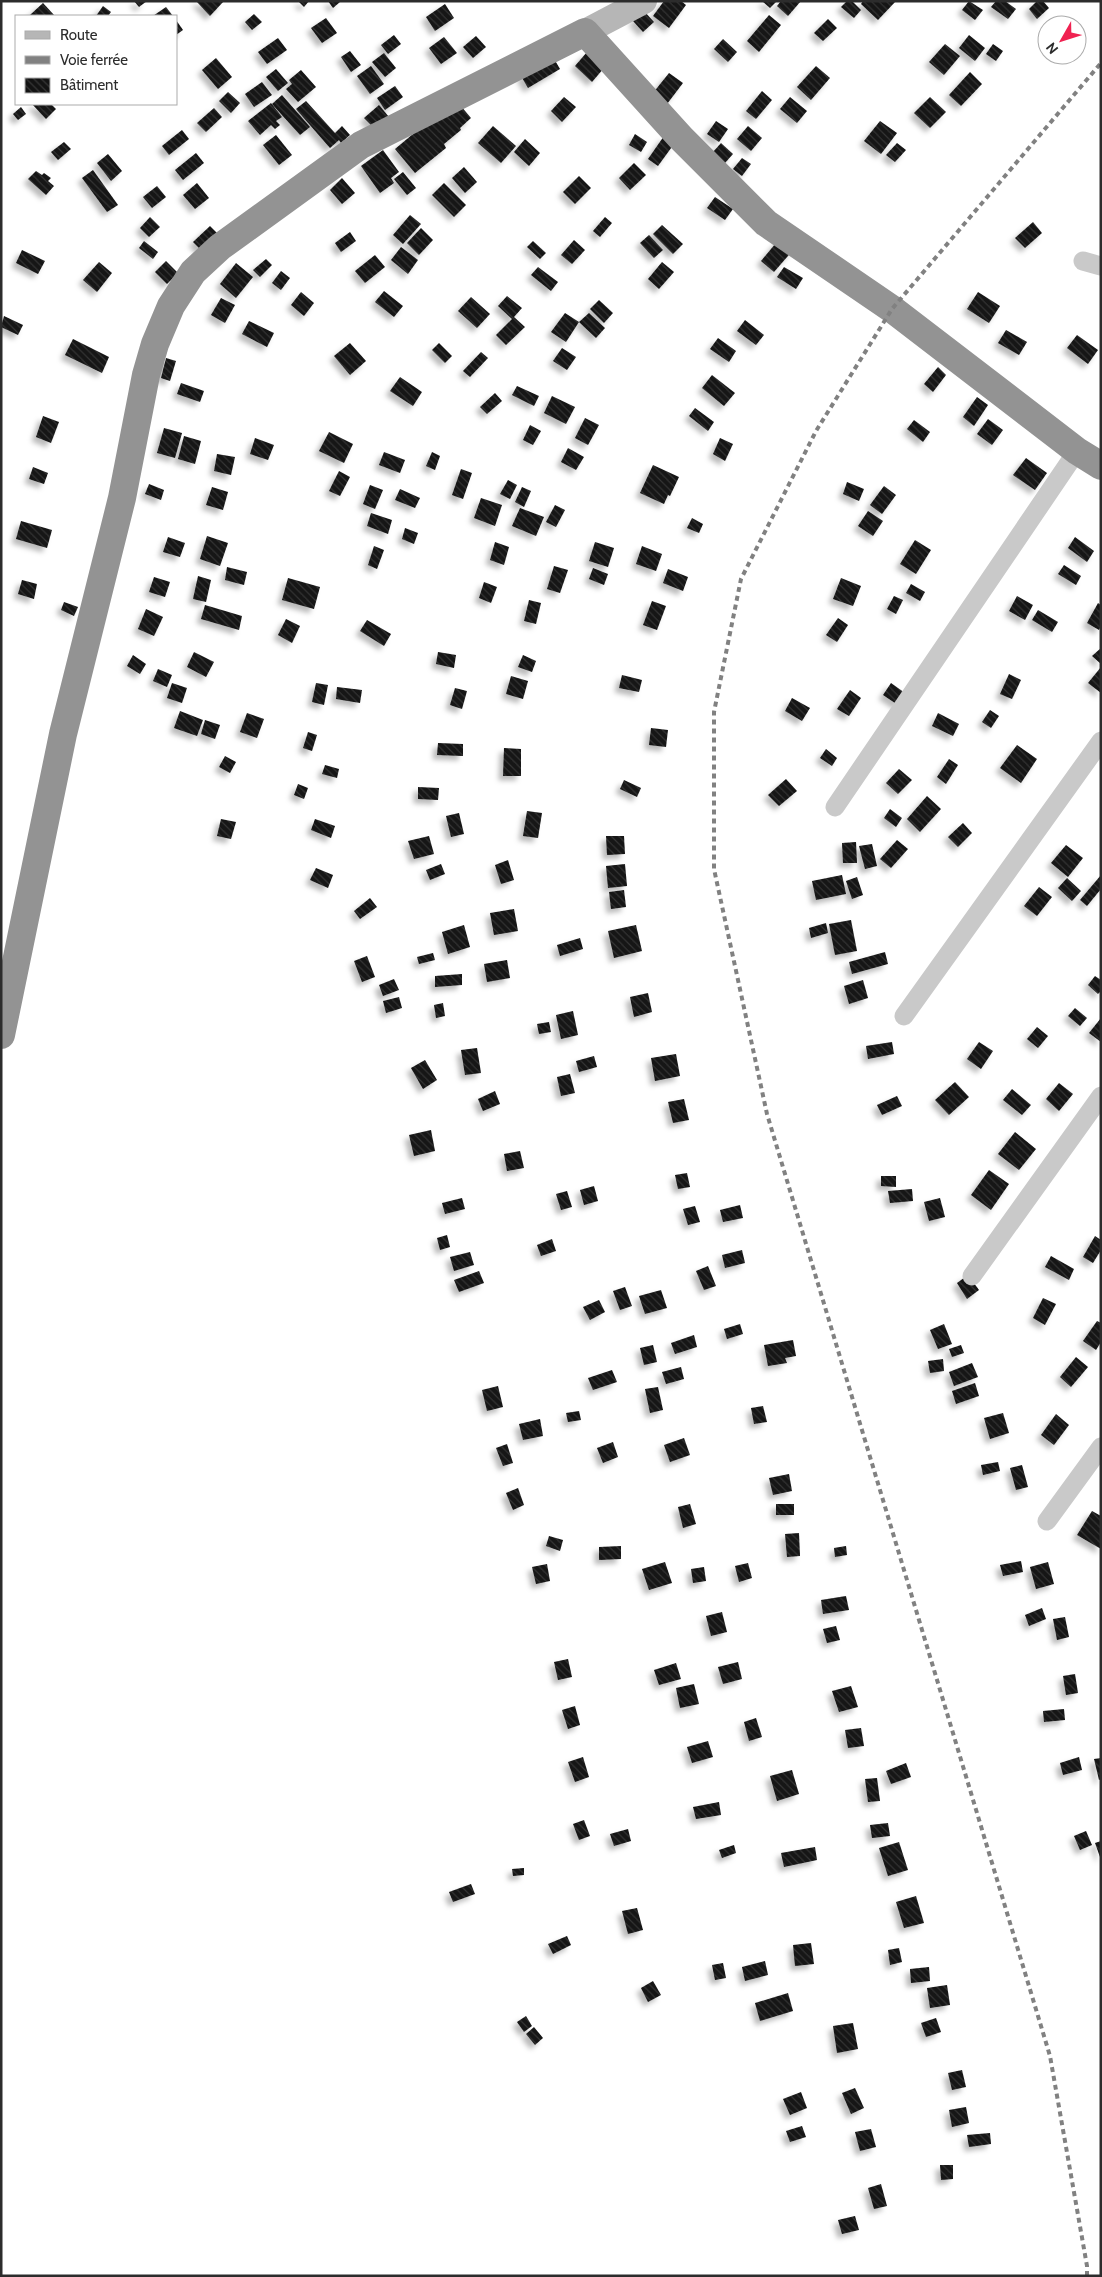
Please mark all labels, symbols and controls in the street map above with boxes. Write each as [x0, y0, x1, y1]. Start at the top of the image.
legend [15, 15, 178, 105]
north arrow [1037, 15, 1087, 65]
text: Route [60, 26, 98, 44]
text: N [1042, 39, 1062, 58]
text: Voie ferrée [60, 51, 128, 69]
text: Bâtiment [60, 76, 118, 94]

